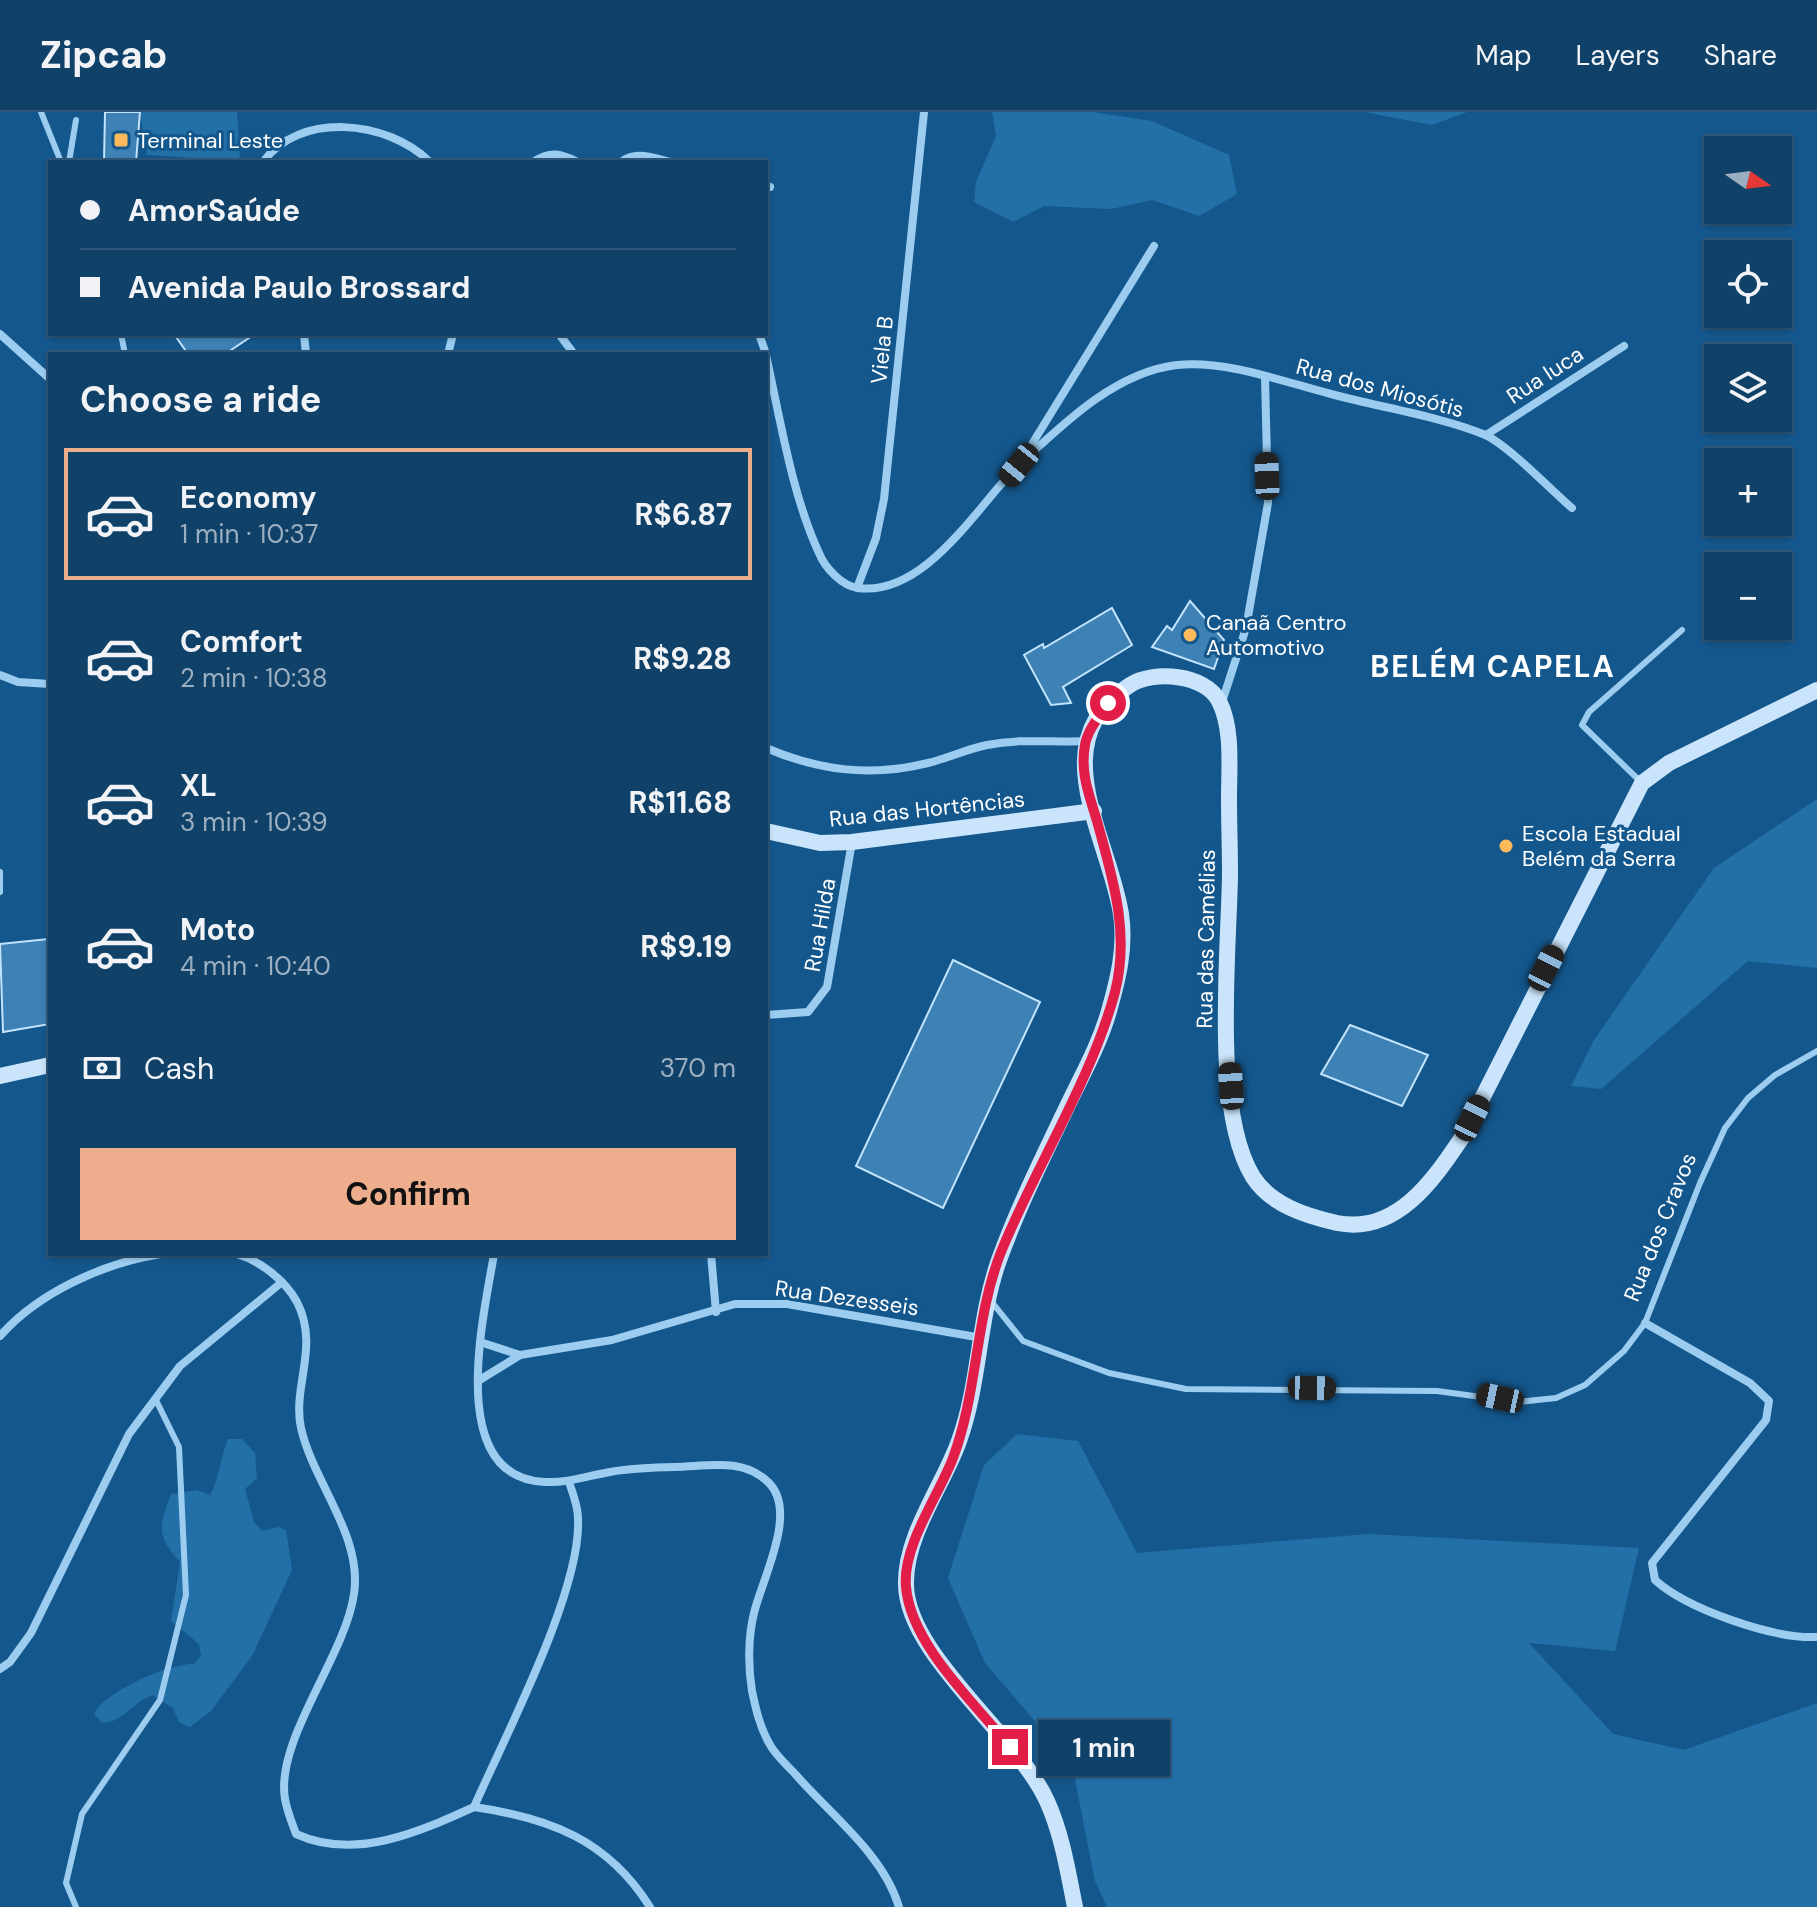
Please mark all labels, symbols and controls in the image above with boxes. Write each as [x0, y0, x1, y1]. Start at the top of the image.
text: Zipcab [40, 30, 167, 80]
text: Map [1475, 37, 1532, 74]
text: Layers [1576, 37, 1660, 74]
text: Share [1704, 37, 1777, 74]
place label: Terminal Leste [137, 126, 283, 155]
marker: Terminal Leste [112, 131, 130, 149]
north arrow [1704, 136, 1792, 224]
map controls [1704, 136, 1792, 640]
text: AmorSaúde [128, 191, 300, 230]
button: locate [1704, 240, 1792, 328]
text: Avenida Paulo Brossard [128, 268, 470, 307]
street label: Viela B [864, 314, 900, 386]
street label: Rua Iuca [1501, 339, 1589, 411]
button: layers [1704, 344, 1792, 432]
street label: Rua dos Miosótis [1293, 352, 1467, 424]
text: Choose a ride [80, 376, 321, 423]
car [995, 439, 1043, 491]
button: + [1704, 448, 1792, 536]
car [1254, 452, 1280, 500]
icon: car [84, 478, 156, 550]
text: Economy [180, 478, 317, 517]
text: R$6.87 [635, 495, 732, 534]
text: 1 min · 10:37 [180, 517, 318, 551]
button: − [1704, 552, 1792, 640]
place label: Canaã Centro Automotivo [1206, 608, 1346, 662]
icon: car [84, 622, 156, 694]
text: Comfort [180, 622, 303, 661]
marker: Canaã Centro Automotivo [1181, 626, 1199, 644]
text: R$9.28 [633, 639, 732, 678]
district label: BELÉM CAPELA [1370, 647, 1616, 686]
text: 2 min · 10:38 [180, 661, 328, 695]
route start [1090, 685, 1126, 721]
icon: car [84, 766, 156, 838]
text: XL [180, 766, 217, 805]
text: R$11.68 [628, 783, 732, 822]
street label: Rua das Hortências [828, 784, 1026, 834]
text: 3 min · 10:39 [180, 805, 328, 839]
place label: Escola Estadual Belém da Serra [1522, 819, 1681, 873]
marker: Escola Estadual Belém da Serra [1497, 837, 1515, 855]
street label: Rua das Camélias [1190, 849, 1222, 1029]
street label: Rua Hilda [798, 876, 842, 974]
icon: car [84, 910, 156, 982]
text: Moto [180, 910, 255, 949]
text: R$9.19 [640, 927, 732, 966]
car [1524, 941, 1568, 995]
text: 4 min · 10:40 [180, 949, 331, 983]
icon: cash [80, 1046, 124, 1090]
text: Cash [144, 1049, 214, 1088]
text: 370 m [660, 1051, 736, 1085]
car [1217, 1061, 1245, 1111]
car [1451, 1091, 1493, 1145]
button: Confirm [80, 1148, 736, 1240]
street label: Rua dos Cravos [1617, 1148, 1703, 1306]
street label: Rua Dezesseis [773, 1274, 921, 1322]
car [1288, 1376, 1336, 1400]
car [1474, 1381, 1526, 1415]
callout: 1 min [1038, 1719, 1170, 1775]
route end [992, 1729, 1028, 1765]
text: 1 min [1072, 1731, 1136, 1765]

